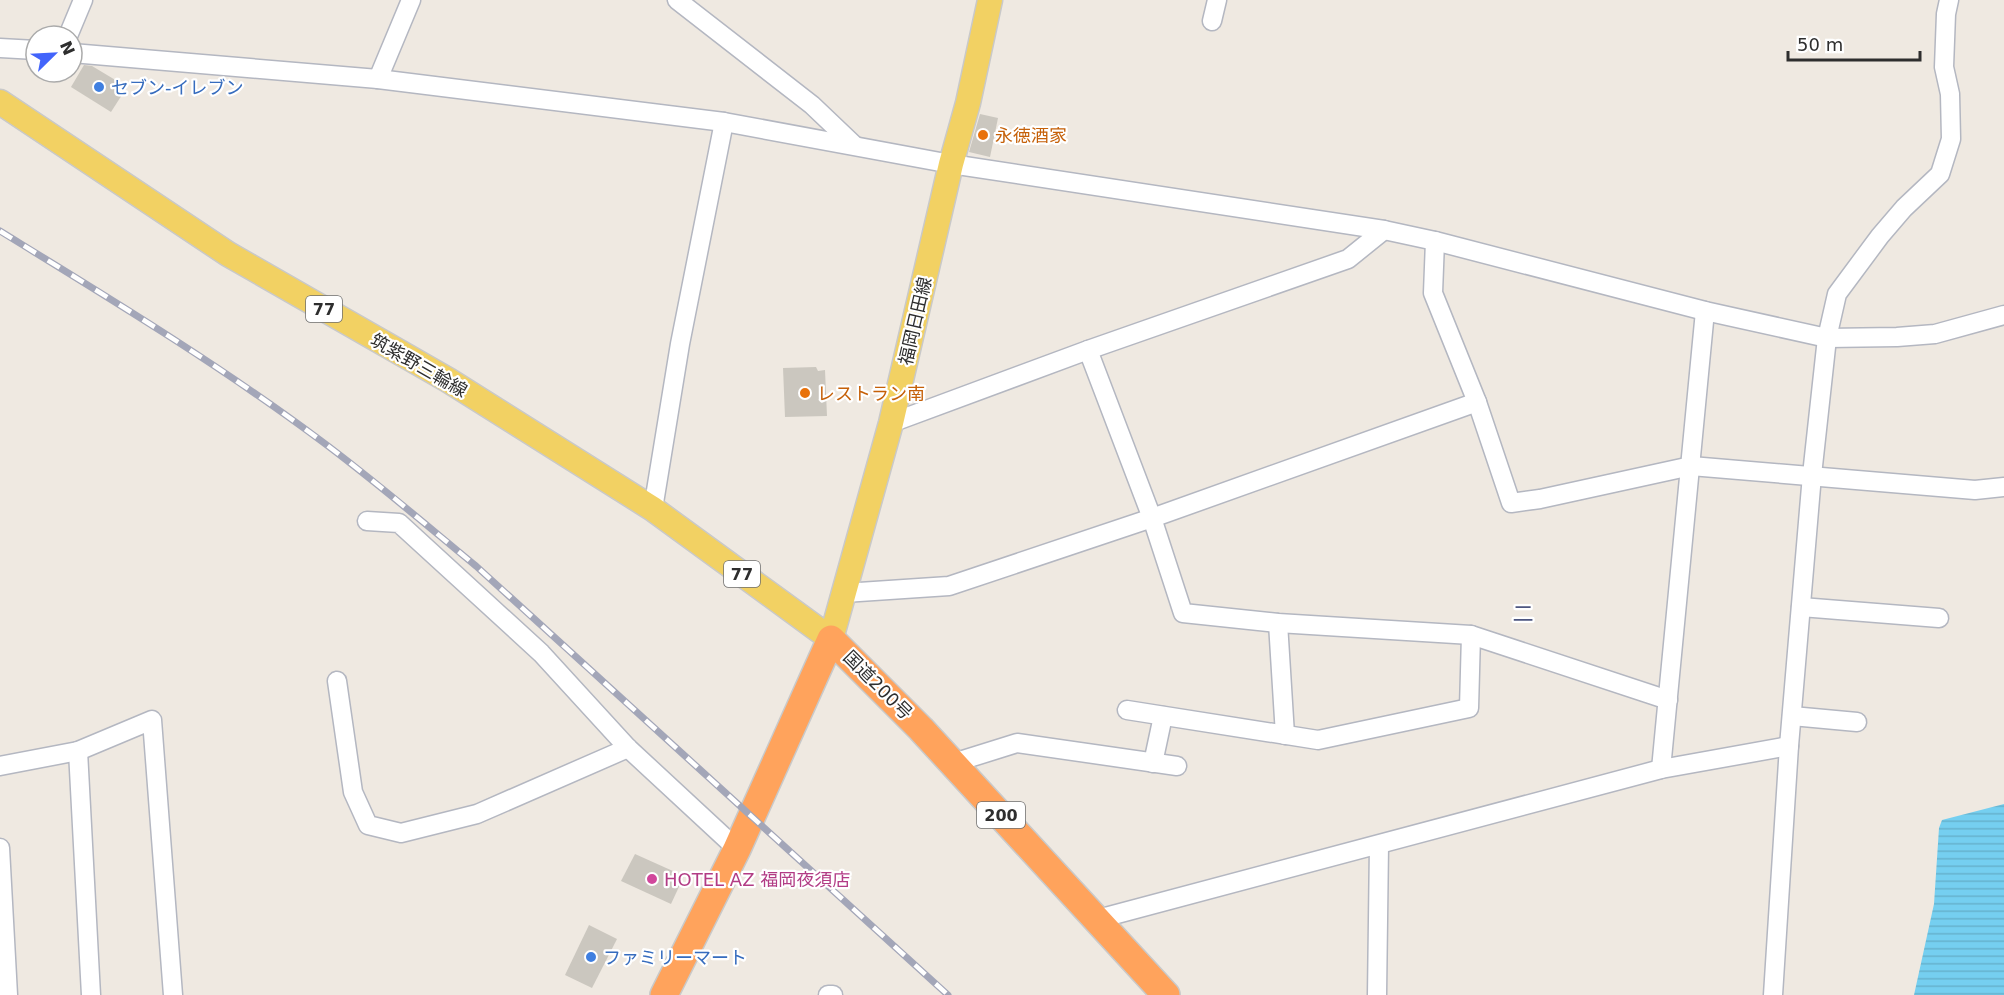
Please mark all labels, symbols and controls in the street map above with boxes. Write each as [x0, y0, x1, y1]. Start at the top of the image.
north arrow [24, 24, 84, 84]
scale bar [1788, 24, 1920, 62]
text: 50 m [1797, 34, 1843, 55]
text: N [56, 38, 79, 58]
place label: セブン-イレブン [111, 77, 244, 98]
marker: セブン-イレブン [92, 80, 106, 94]
place label: 永徳酒家 [995, 125, 1067, 146]
marker: 永徳酒家 [976, 128, 990, 142]
street label: 福岡日田線 [895, 275, 935, 367]
road number: 77 [306, 296, 342, 322]
street label: 筑紫野三輪線 [367, 329, 471, 401]
place label: レストラン南 [817, 383, 925, 404]
marker: レストラン南 [798, 386, 812, 400]
road number: 77 [724, 561, 760, 587]
district label: 二 [1513, 602, 1534, 626]
street label: 国道200号 [839, 646, 917, 724]
road number: 200 [977, 802, 1025, 828]
place label: HOTEL AZ 福岡夜須店 [664, 869, 850, 890]
marker: HOTEL AZ 福岡夜須店 [645, 872, 659, 886]
place label: ファミリーマート [603, 947, 747, 968]
marker: ファミリーマート [584, 950, 598, 964]

